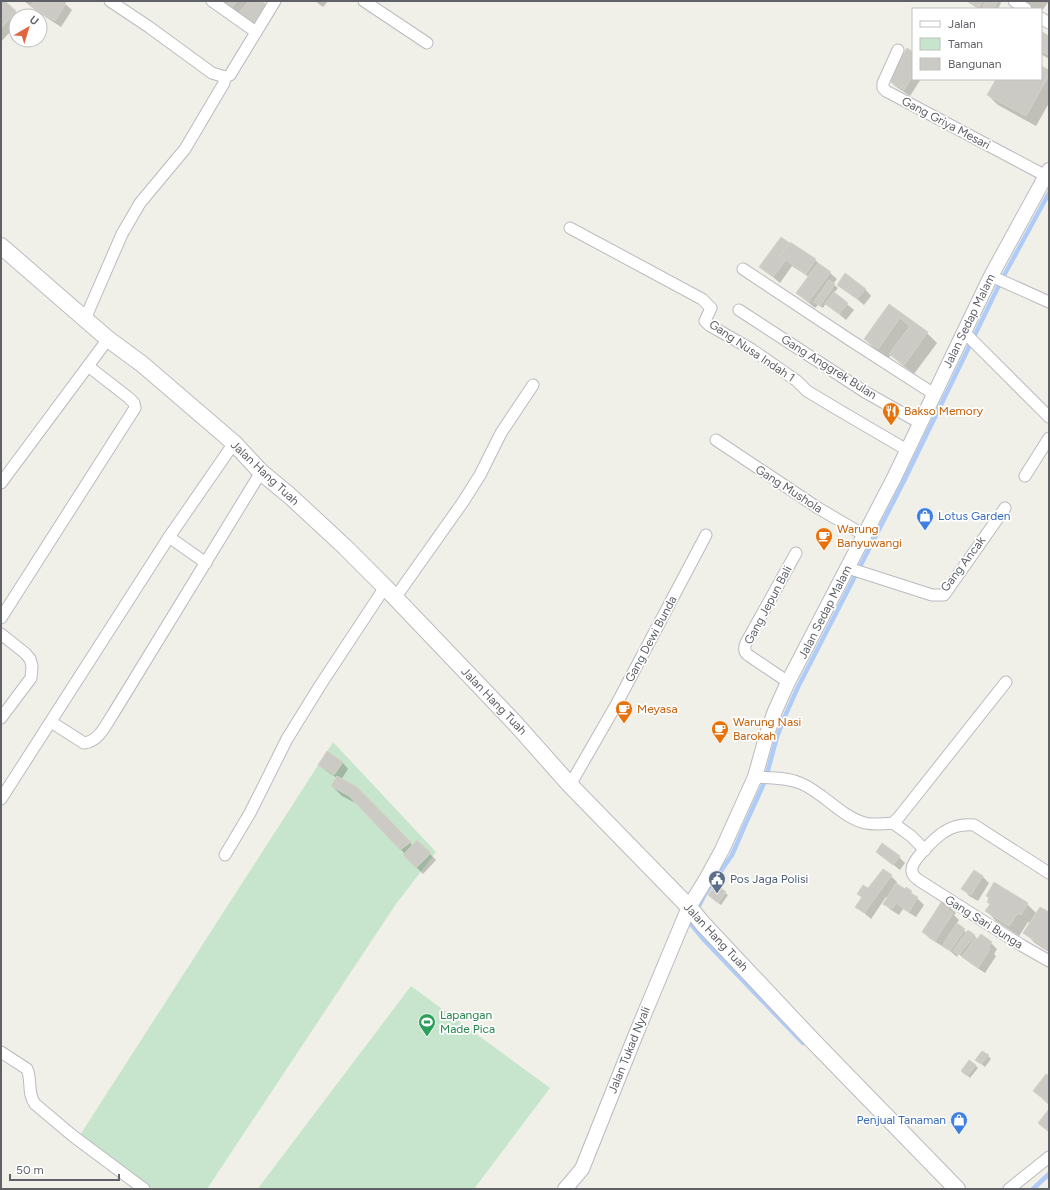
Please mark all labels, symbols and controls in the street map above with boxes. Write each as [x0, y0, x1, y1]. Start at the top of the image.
north arrow [8, 8, 48, 48]
legend [912, 8, 1042, 80]
text: U [27, 13, 41, 28]
text: Jalan [948, 17, 976, 31]
text: Taman [948, 37, 983, 51]
text: Bangunan [948, 57, 1002, 71]
street label: Gang Griya Mesari [899, 94, 993, 152]
street label: Jalan Sedap Malam [940, 272, 998, 370]
street label: Gang Nusa Indah 1 [706, 317, 798, 385]
street label: Gang Anggrek Bulan [779, 332, 879, 402]
restaurant icon: Bakso Memory [881, 401, 901, 426]
place label: Bakso Memory [904, 404, 984, 418]
street label: Jalan Hang Tuah [228, 438, 302, 508]
street label: Gang Mushola [753, 462, 825, 516]
shop icon: Lotus Garden [915, 506, 935, 531]
place label: Lotus Garden [938, 509, 1011, 523]
place label: Warung Banyuwangi [837, 522, 902, 550]
cafe icon: Warung Banyuwangi [814, 526, 834, 551]
street label: Gang Ancak [938, 534, 988, 594]
street label: Gang Jepun Bali [741, 563, 795, 647]
street label: Jalan Sedap Malam [795, 563, 855, 661]
street label: Gang Dewi Bunda [622, 593, 680, 685]
street label: Jalan Hang Tuah [458, 664, 530, 738]
cafe icon: Meyasa [614, 699, 634, 724]
place label: Meyasa [637, 702, 678, 716]
place label: Warung Nasi Barokah [733, 715, 801, 743]
cafe icon: Warung Nasi Barokah [710, 719, 730, 744]
public building icon: Pos Jaga Polisi [707, 869, 727, 894]
place label: Pos Jaga Polisi [730, 872, 808, 886]
street label: Gang Sari Bunga [942, 892, 1026, 952]
street label: Jalan Hang Tuah [681, 900, 751, 974]
street label: Jalan Tukad Nyali [605, 1005, 653, 1095]
place label: Lapangan Made Pica [440, 1008, 495, 1036]
sports icon: Lapangan Made Pica [417, 1012, 437, 1037]
shop icon: Penjual Tanaman [949, 1110, 969, 1135]
place label: Penjual Tanaman [856, 1113, 946, 1127]
scale bar [10, 1156, 119, 1182]
text: 50 m [16, 1163, 44, 1177]

